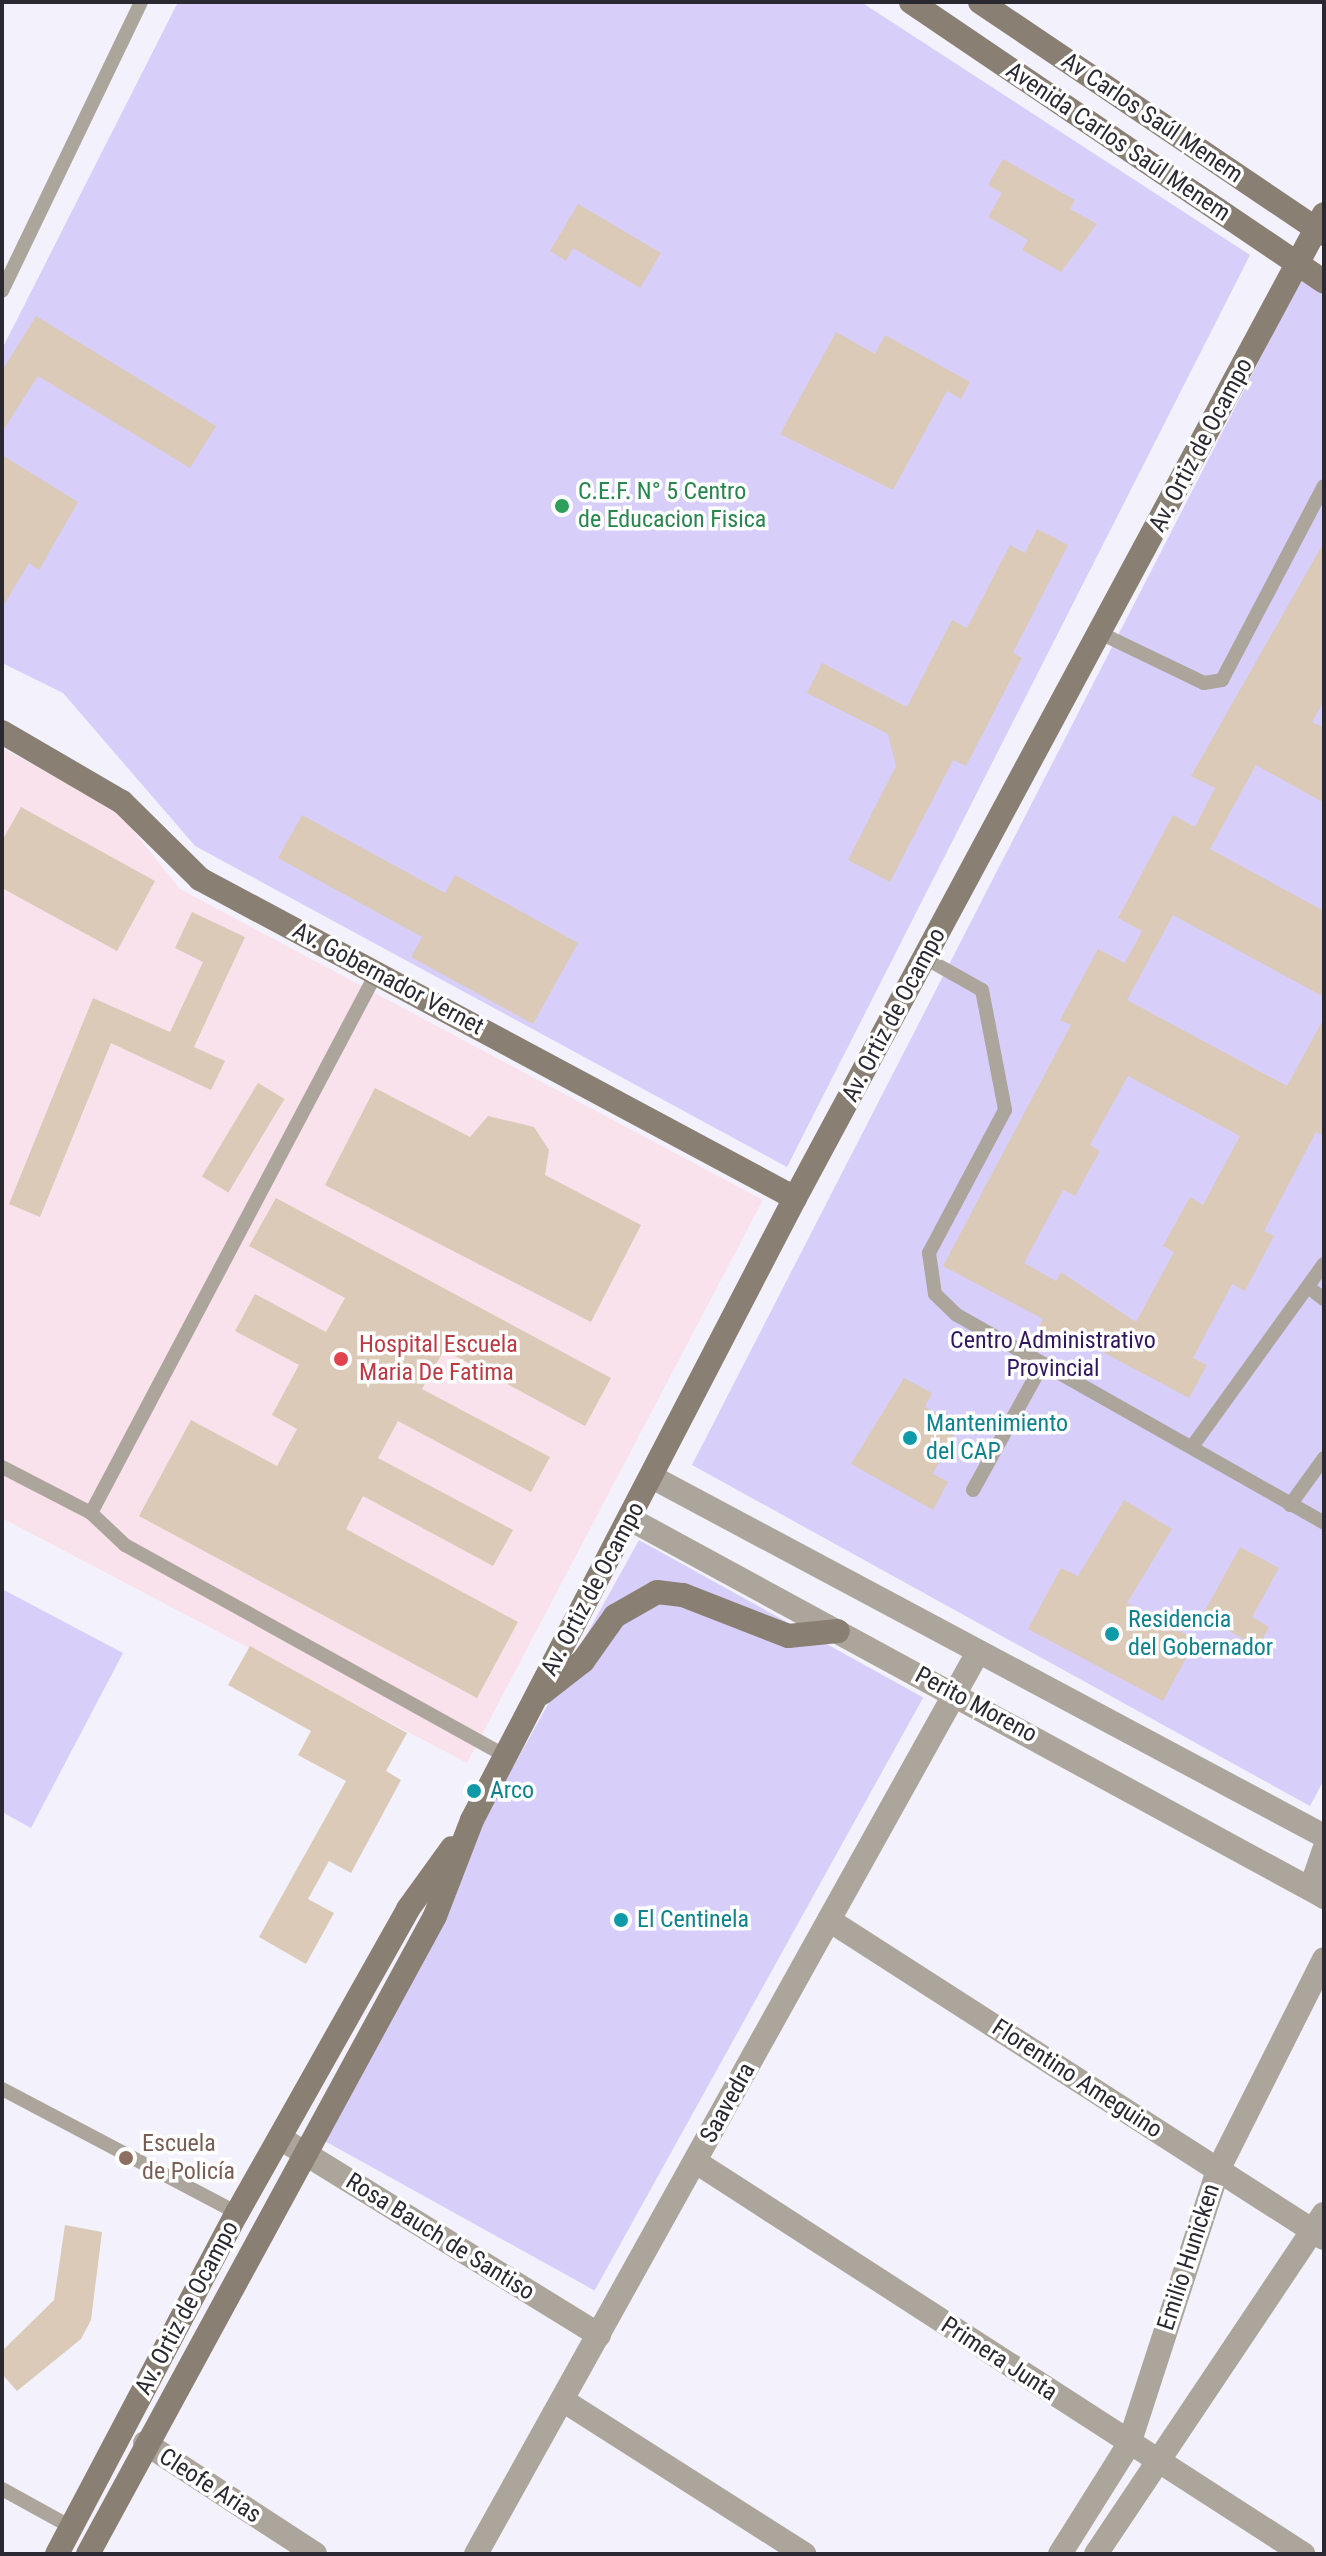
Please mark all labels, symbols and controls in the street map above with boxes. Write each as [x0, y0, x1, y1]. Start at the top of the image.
street label: Av Carlos Saúl Menem [1056, 47, 1248, 189]
street label: Avenida Carlos Saúl Menem [1001, 56, 1235, 228]
street label: Av. Ortiz de Ocampo [1143, 353, 1259, 537]
place label: C.E.F. N° 5 Centro de Educacion Fisica [578, 478, 766, 534]
marker: C.E.F. N° 5 Centro de Educacion Fisica [553, 497, 571, 515]
street label: Av. Gobernador Vernet [288, 916, 488, 1042]
street label: Av. Ortiz de Ocampo [836, 923, 952, 1107]
park label: Centro Administrativo Provincial [950, 1327, 1156, 1383]
place label: Hospital Escuela Maria De Fatima [359, 1331, 518, 1387]
marker: Hospital Escuela Maria De Fatima [330, 1348, 352, 1370]
place label: Mantenimiento del CAP [926, 1410, 1068, 1466]
marker: Mantenimiento del CAP [901, 1429, 919, 1447]
street label: Av. Ortiz de Ocampo [535, 1497, 651, 1681]
place label: Residencia del Gobernador [1128, 1606, 1273, 1662]
marker: Residencia del Gobernador [1103, 1625, 1121, 1643]
street label: Perito Moreno [910, 1661, 1042, 1749]
place label: Arco [490, 1777, 534, 1805]
marker: Arco [465, 1782, 483, 1800]
place label: El Centinela [637, 1906, 749, 1934]
marker: El Centinela [612, 1911, 630, 1929]
street label: Florentino Ameguino [987, 2013, 1167, 2145]
street label: Saavedra [694, 2058, 762, 2148]
place label: Escuela de Policía [142, 2130, 235, 2186]
marker: Escuela de Policía [117, 2149, 135, 2167]
street label: Rosa Bauch de Santiso [340, 2167, 540, 2307]
street label: Emilio Hunicken [1152, 2180, 1226, 2334]
street label: Av. Ortiz de Ocampo [129, 2216, 245, 2400]
street label: Primera Junta [936, 2311, 1062, 2407]
street label: Cleofe Arias [154, 2442, 266, 2530]

